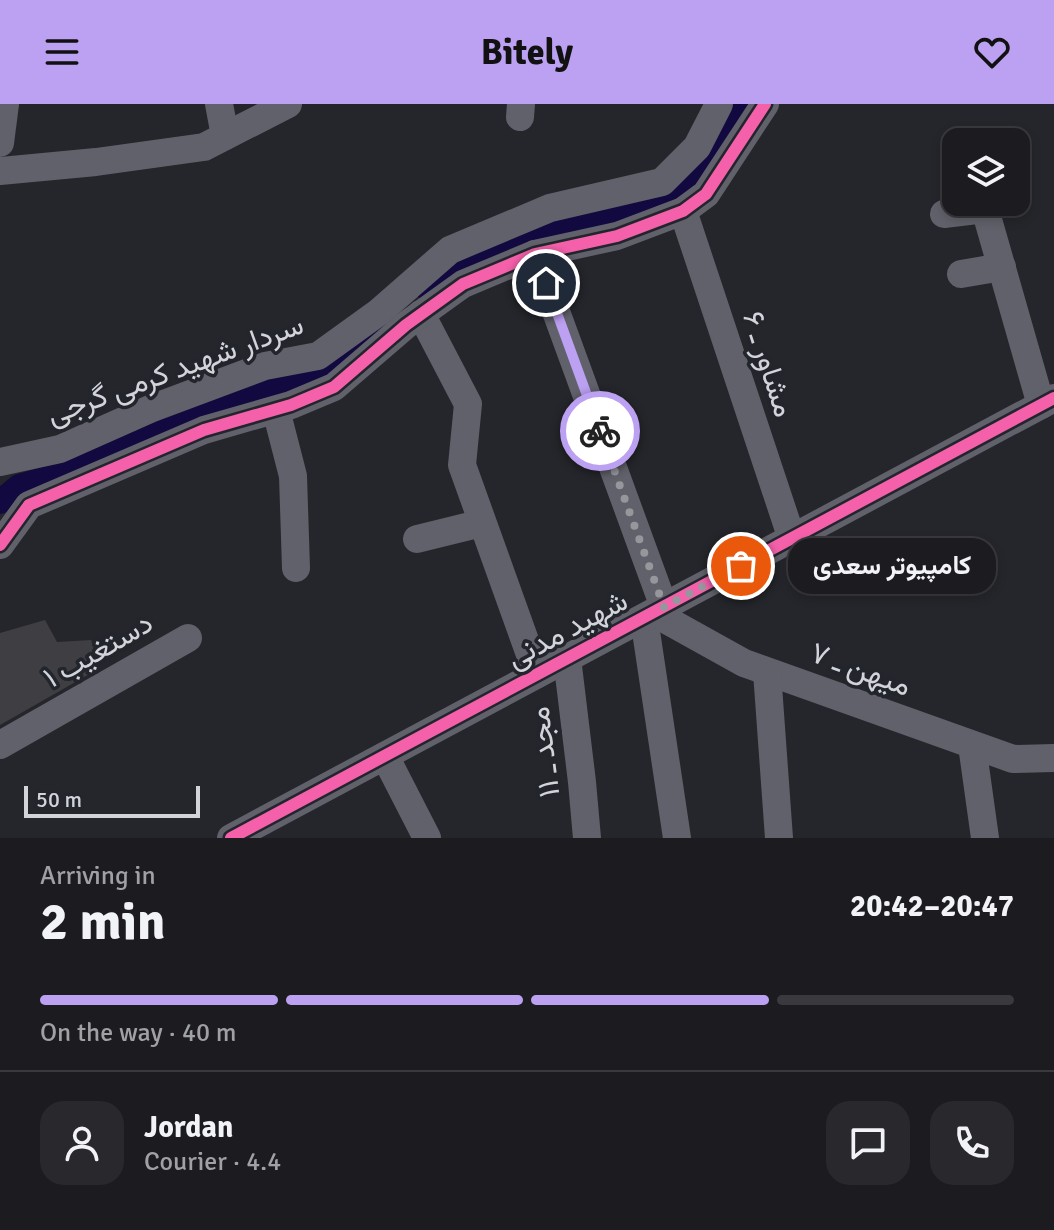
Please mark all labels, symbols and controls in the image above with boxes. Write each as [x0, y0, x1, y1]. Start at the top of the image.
icon: menu [40, 30, 84, 74]
text: Bitely [481, 30, 573, 75]
icon: heart [970, 30, 1014, 74]
map controls [942, 128, 1030, 216]
button: layers [942, 128, 1030, 216]
pin [512, 249, 580, 317]
icon: home [524, 261, 568, 305]
street label: سردار شهید کرمی گرجی [42, 306, 309, 433]
street label: مشاور ـ ۶ [734, 307, 803, 422]
courier [560, 391, 640, 471]
icon: bike [578, 409, 622, 453]
pin [707, 532, 775, 600]
callout: کامپیوتر سعدی [789, 538, 997, 594]
icon: bag [719, 544, 763, 588]
text: کامپیوتر سعدی [813, 550, 971, 582]
street label: شهید مدنی [500, 582, 634, 677]
street label: دستغیب ۱ [37, 604, 159, 696]
street label: میهن ـ ۷ [806, 634, 916, 705]
street label: مجد ـ ۱۱ [521, 704, 568, 799]
scale bar [24, 782, 200, 818]
text: 50 m [36, 786, 82, 813]
text: Arriving in [40, 860, 156, 892]
text: 20:42–20:47 [850, 888, 1014, 925]
text: 2 min [40, 890, 166, 954]
text: On the way · 40 m [40, 1017, 236, 1049]
button: person [40, 1101, 124, 1185]
button: chat [826, 1101, 910, 1185]
button: phone [930, 1101, 1014, 1185]
text: Jordan [144, 1109, 233, 1146]
text: Courier · 4.4 [144, 1146, 281, 1178]

